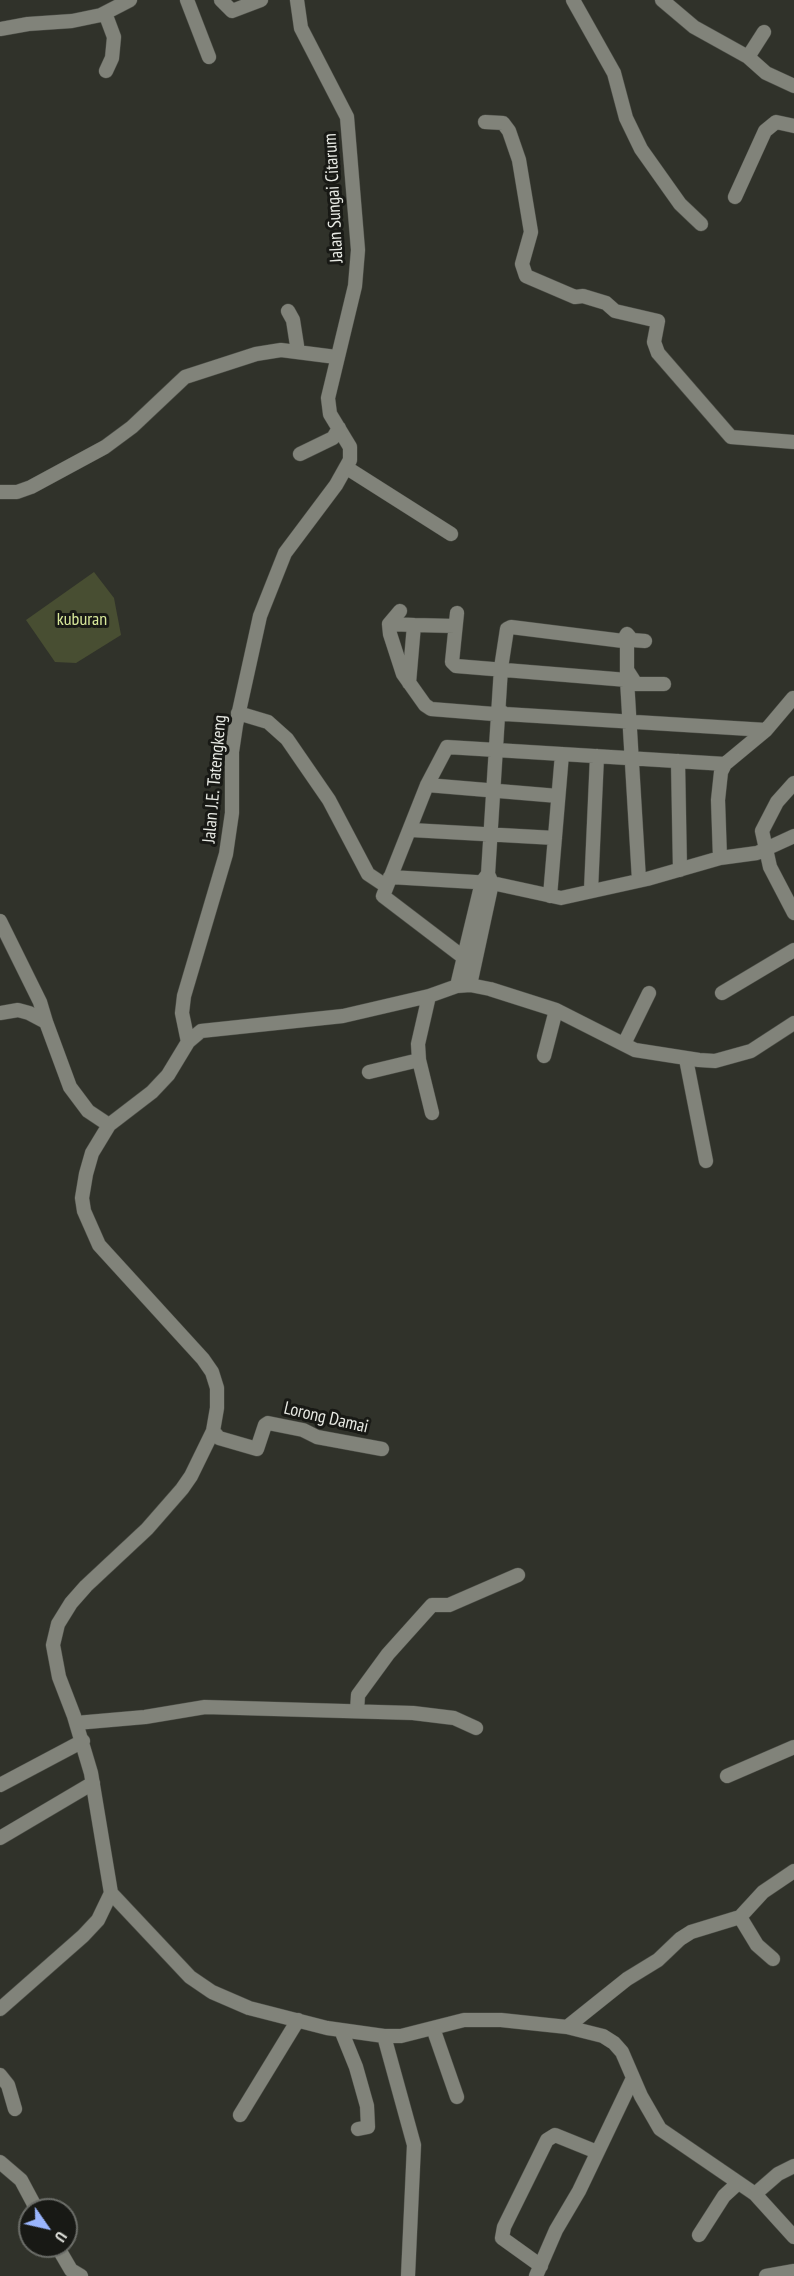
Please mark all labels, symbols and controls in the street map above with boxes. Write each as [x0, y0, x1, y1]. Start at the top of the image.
street label: Jalan Sungai Citarum [320, 133, 348, 263]
park label: kuburan [57, 609, 107, 631]
street label: Jalan J.E. Tatengkeng [199, 714, 231, 844]
street label: Lorong Damai [282, 1398, 370, 1438]
north arrow [18, 2198, 78, 2258]
text: U [51, 2228, 72, 2246]

